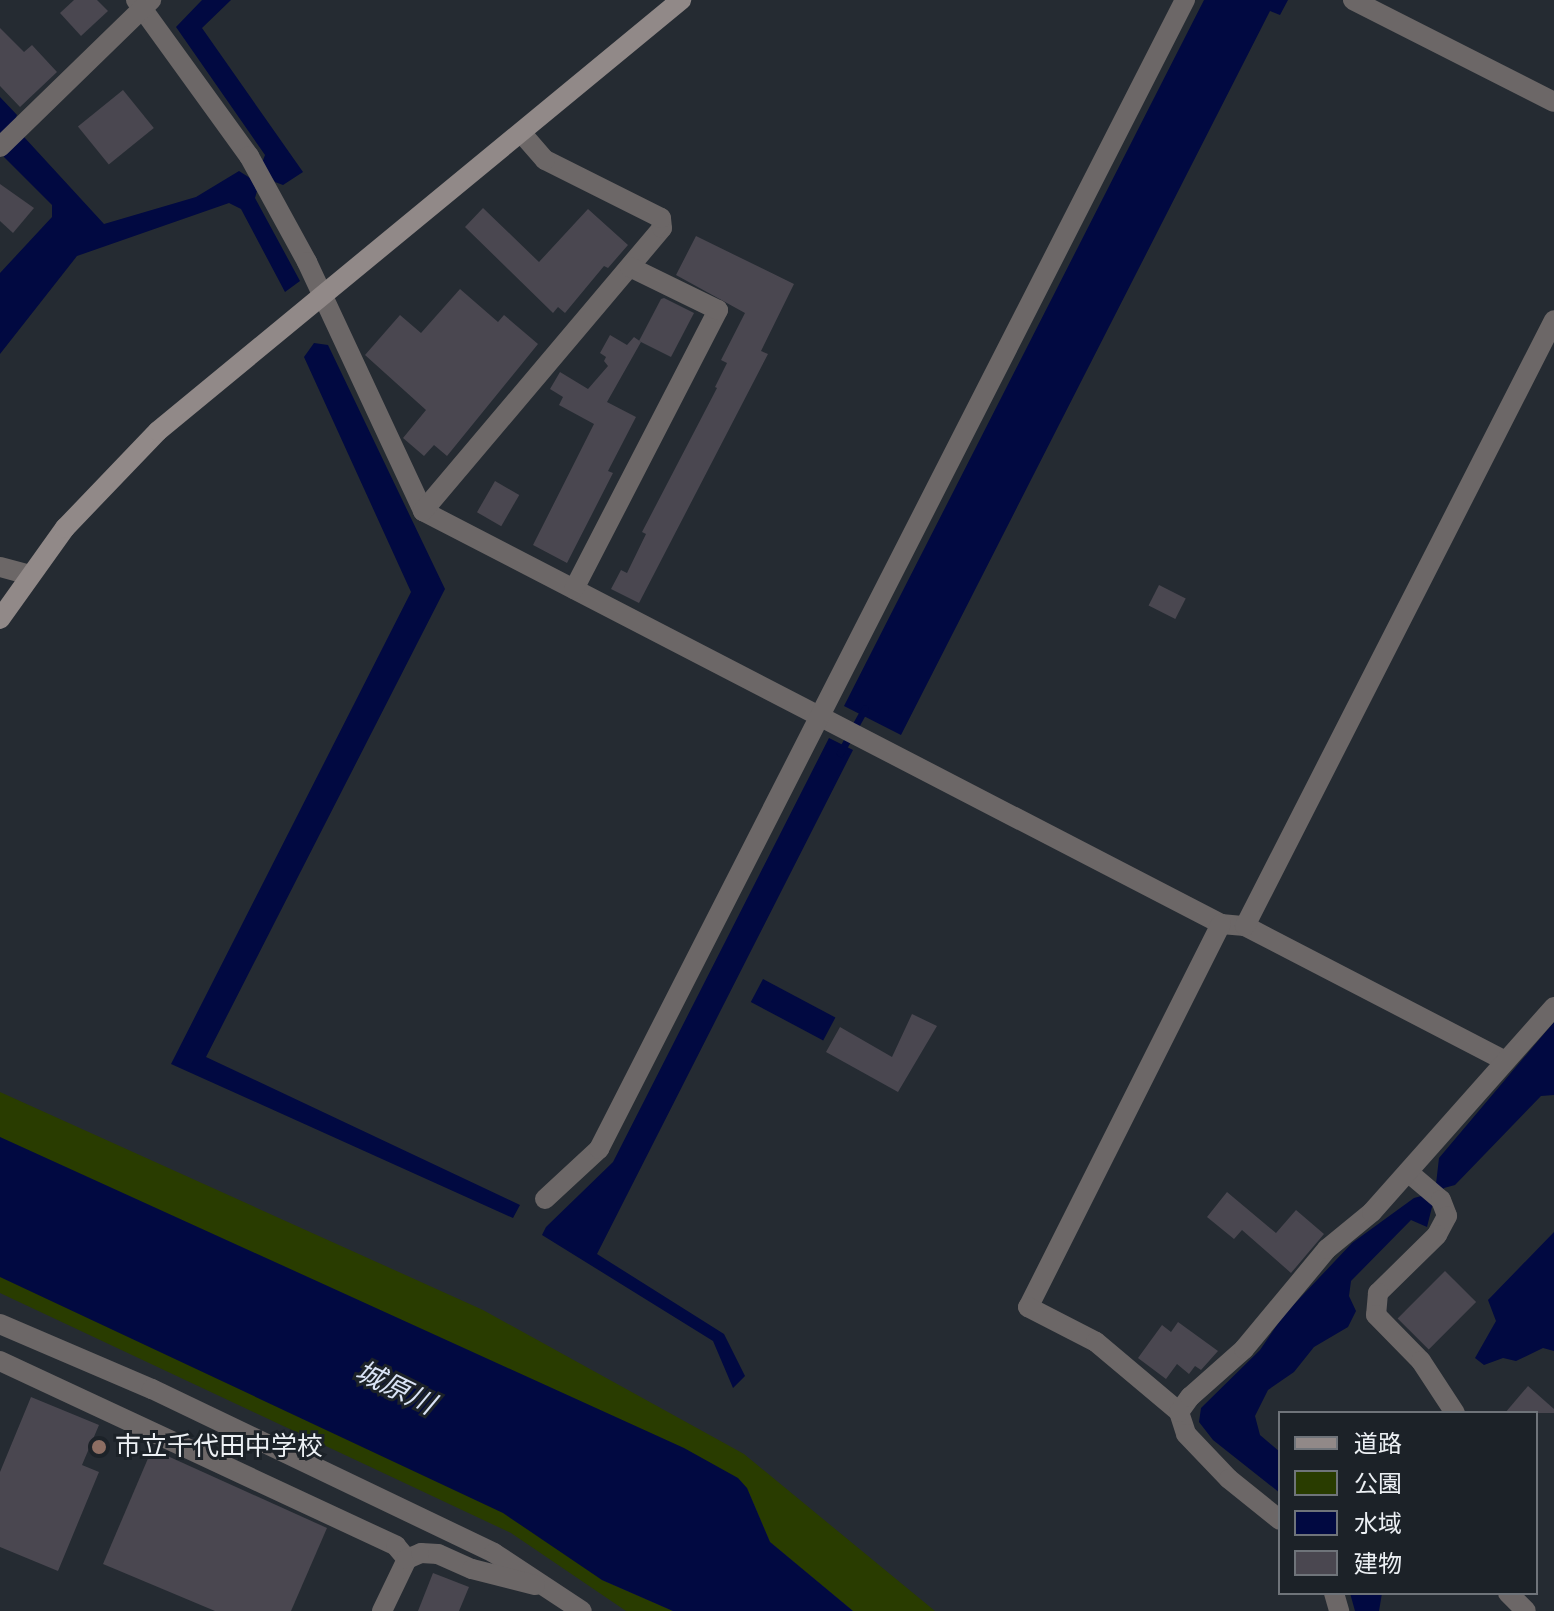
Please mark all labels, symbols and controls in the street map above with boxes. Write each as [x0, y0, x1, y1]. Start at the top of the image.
water label: 城原川 [350, 1354, 440, 1422]
legend [1278, 1411, 1538, 1595]
text: 道路 [1354, 1427, 1402, 1462]
place label: 市立千代田中学校 [115, 1431, 323, 1463]
marker: 市立千代田中学校 [90, 1438, 108, 1456]
text: 公園 [1354, 1467, 1402, 1502]
text: 水域 [1354, 1507, 1402, 1542]
text: 建物 [1354, 1547, 1402, 1582]

